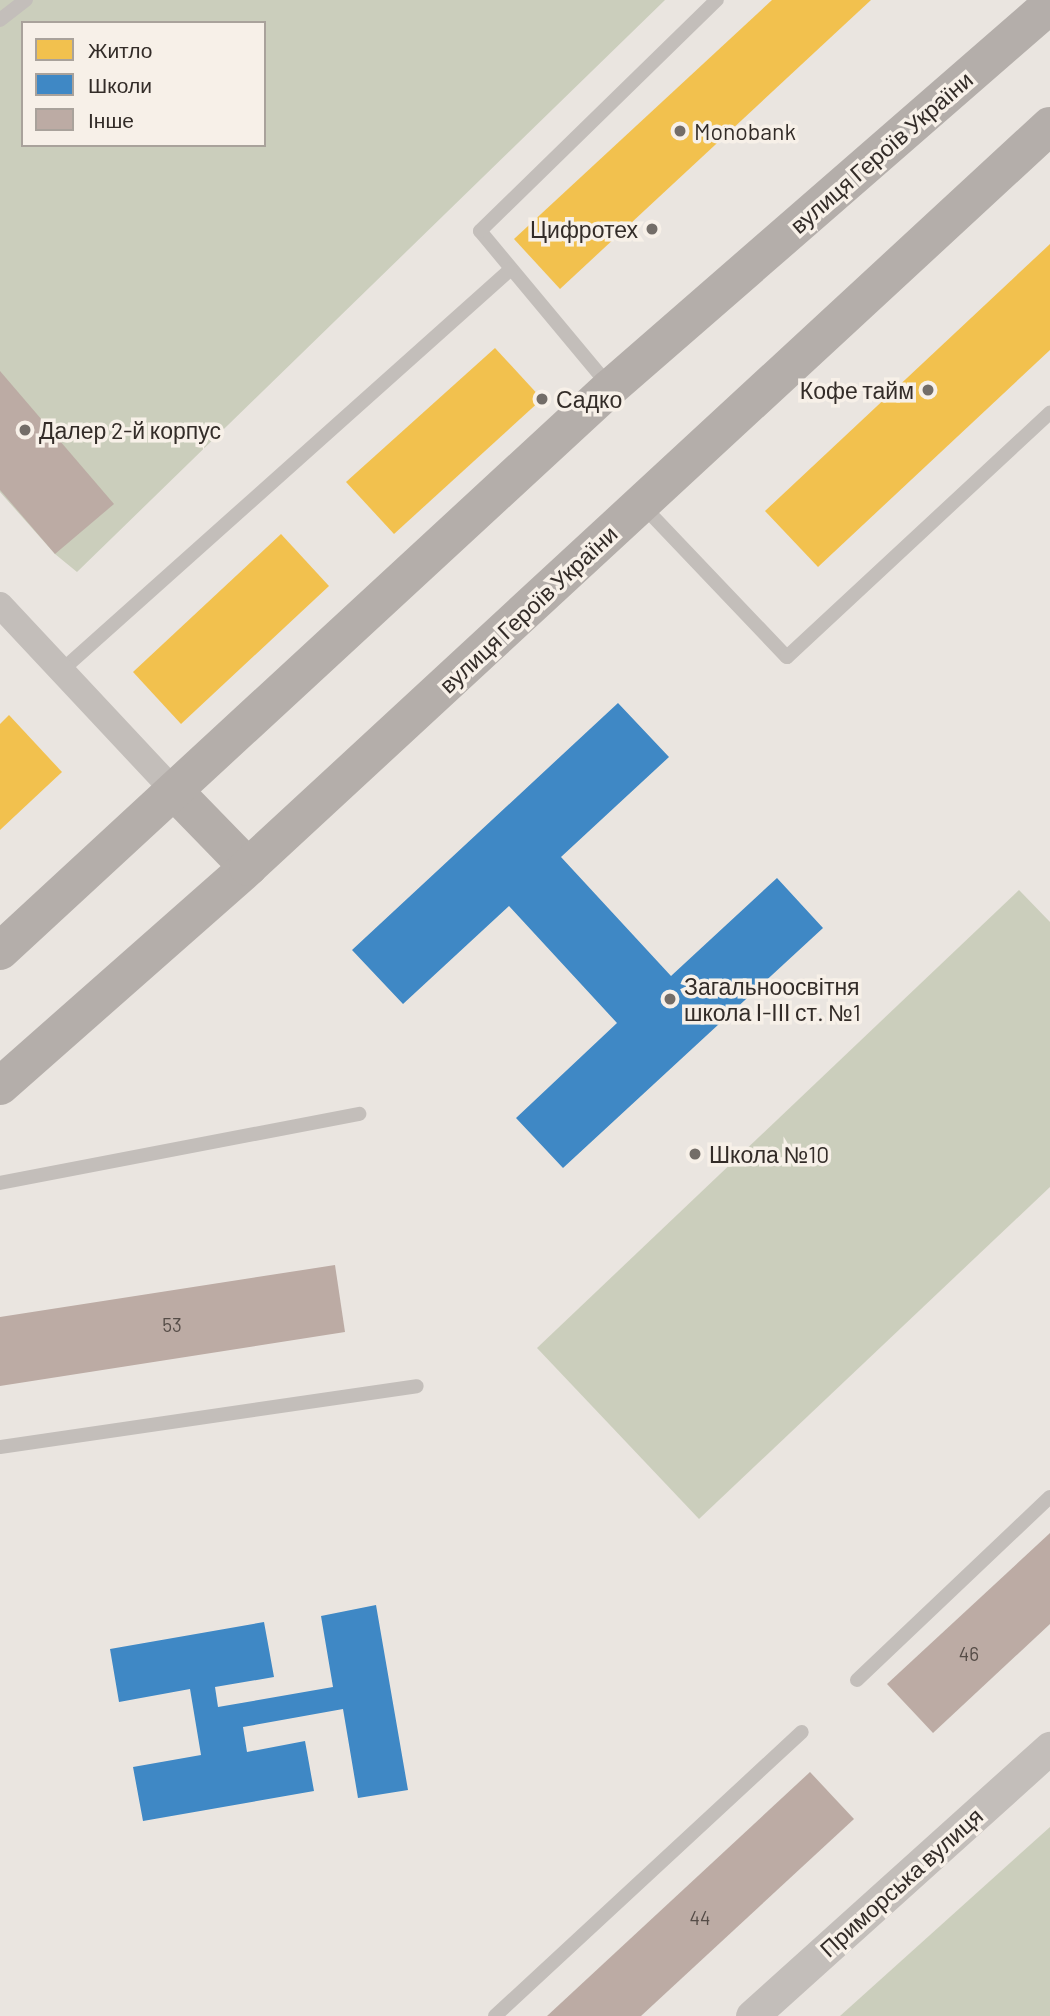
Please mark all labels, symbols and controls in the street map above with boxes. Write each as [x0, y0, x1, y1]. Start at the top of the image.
legend [21, 21, 266, 147]
text: Житло [88, 37, 152, 62]
street label: вулиця Героїв України [784, 65, 978, 239]
text: Школи [88, 72, 152, 97]
text: Інше [88, 107, 134, 132]
place label: Monobank [694, 117, 796, 145]
marker: Monobank [672, 123, 688, 139]
place label: Цифротех [530, 215, 638, 243]
marker: Цифротех [644, 221, 660, 237]
place label: Кофе тайм [800, 376, 914, 404]
marker: Кофе тайм [920, 382, 936, 398]
place label: Садко [556, 385, 622, 413]
marker: Садко [534, 391, 550, 407]
place label: Далер 2-й корпус [39, 416, 221, 444]
marker: Далер 2-й корпус [17, 422, 33, 438]
street label: вулиця Героїв України [433, 520, 623, 698]
place label: Загальноосвітня школа І-ІІІ ст. №1 [684, 972, 861, 1026]
marker: Загальноосвітня школа І-ІІІ ст. №1 [662, 991, 678, 1007]
place label: Школа №10 [709, 1140, 829, 1168]
marker: Школа №10 [687, 1146, 703, 1162]
house number: 53 [162, 1314, 182, 1336]
house number: 46 [959, 1643, 979, 1665]
street label: Приморська вулиця [814, 1802, 988, 1962]
house number: 44 [690, 1907, 710, 1929]

